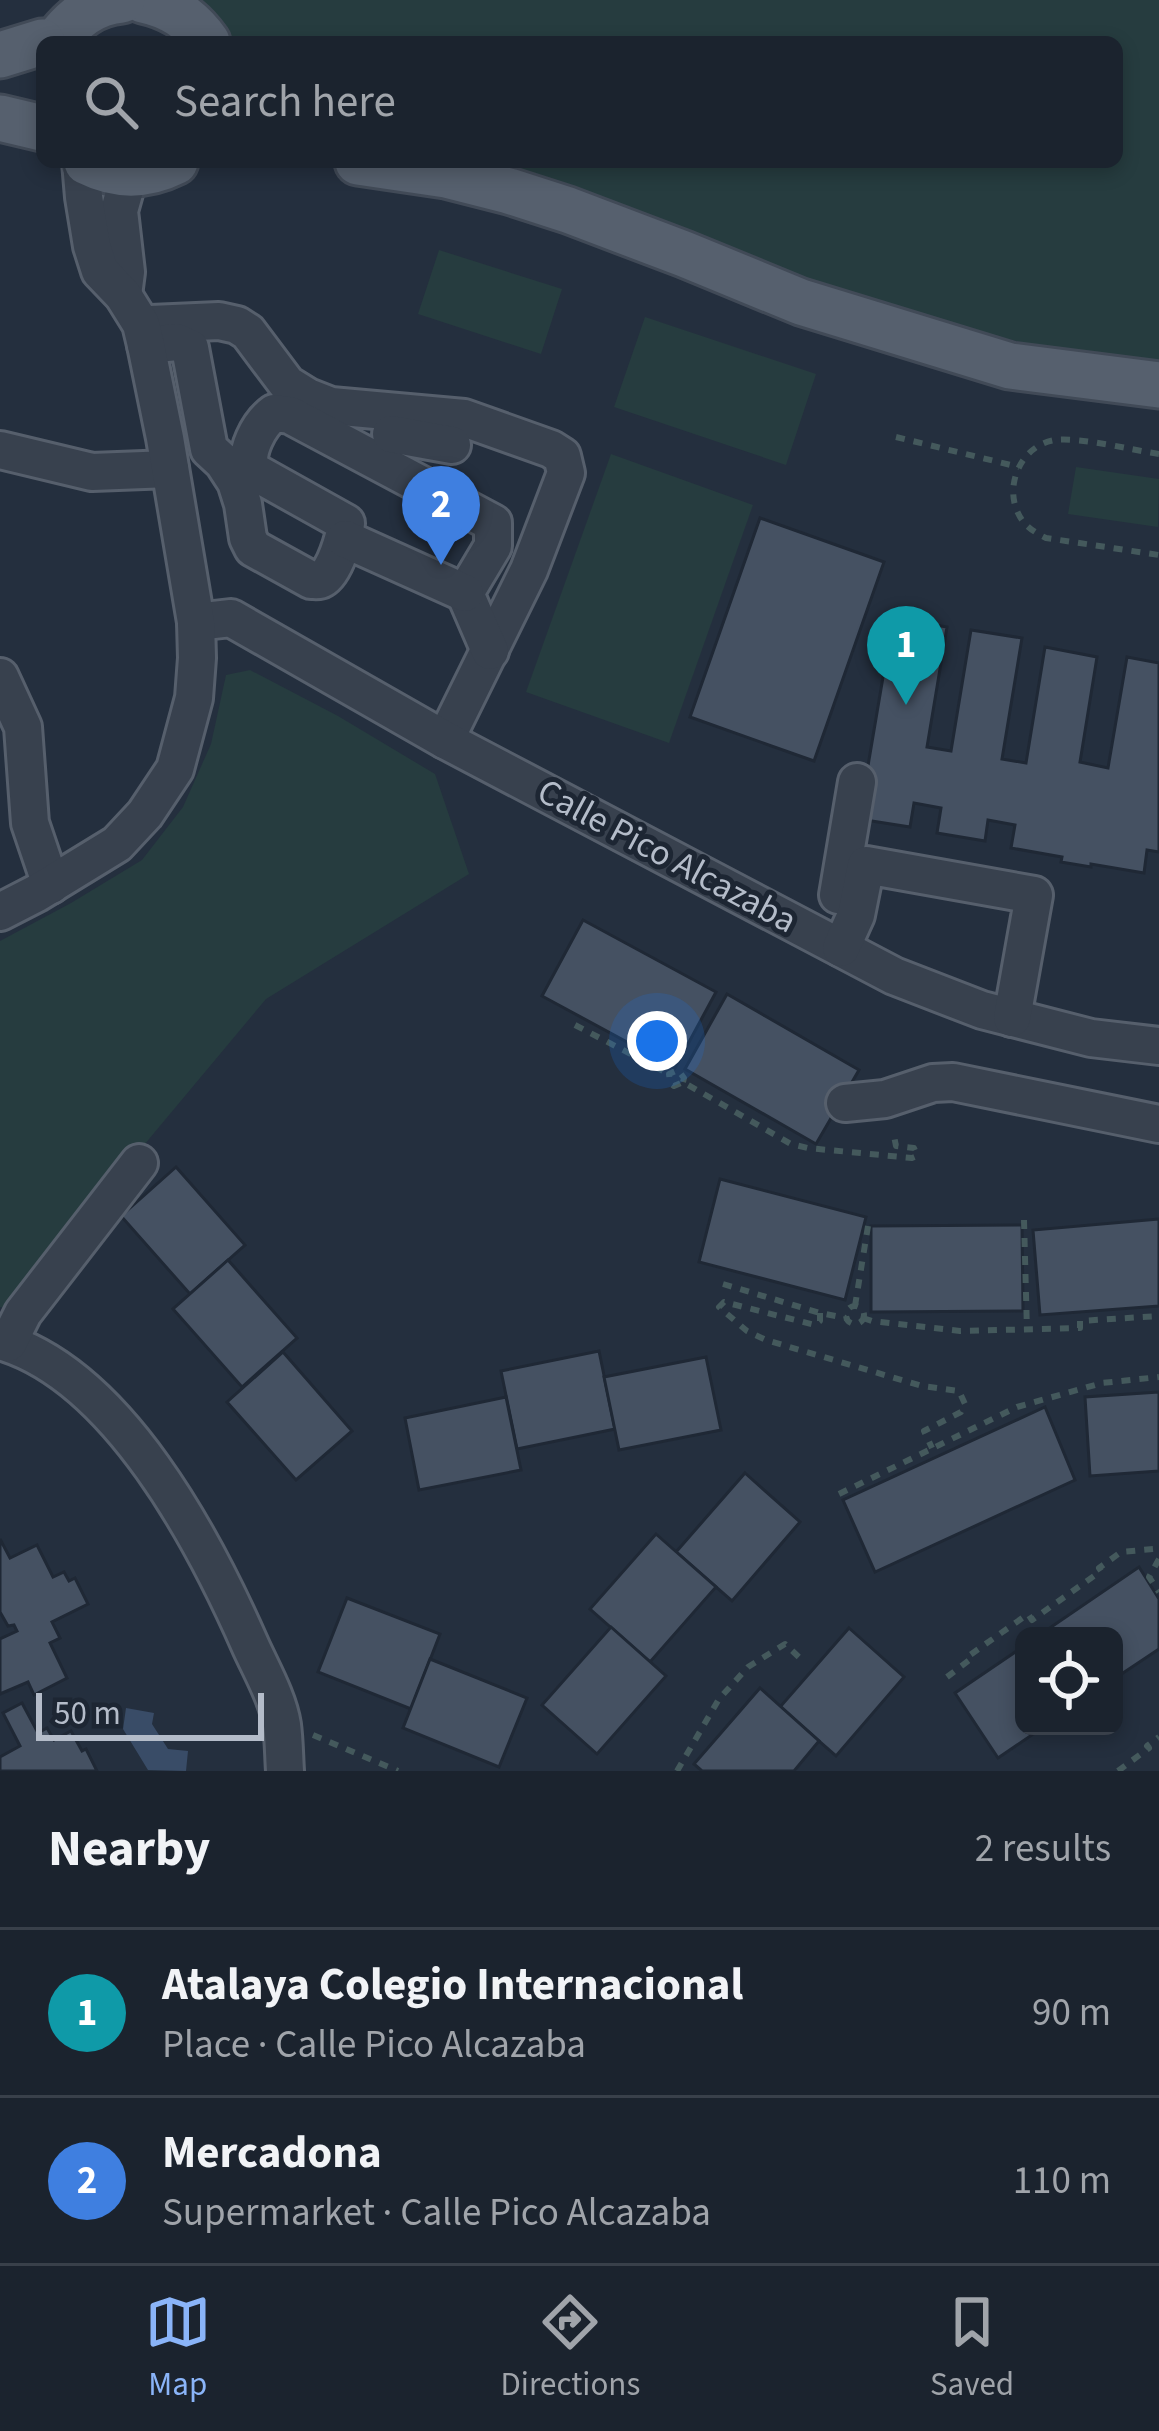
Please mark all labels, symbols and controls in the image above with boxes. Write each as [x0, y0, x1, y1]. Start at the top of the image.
search box [36, 36, 1123, 168]
icon: search [78, 69, 144, 135]
text: Search here [174, 70, 396, 134]
pin: 2 [402, 466, 480, 565]
pin: 1 [867, 606, 945, 705]
street label: Calle Pico Alcazaba [528, 766, 806, 946]
your location [627, 1011, 687, 1071]
map controls [1015, 1627, 1123, 1735]
button: locate [1015, 1627, 1123, 1735]
scale bar [36, 1687, 264, 1740]
text: 50 m [54, 1690, 121, 1737]
text: Nearby [48, 1813, 210, 1885]
text: 2 results [975, 1821, 1111, 1877]
text: Atalaya Colegio Internacional [162, 1953, 743, 2017]
text: 1 [77, 1985, 97, 2041]
text: 90 m [1032, 1985, 1111, 2041]
text: Place · Calle Pico Alcazaba [162, 2017, 586, 2073]
text: Mercadona [162, 2121, 382, 2185]
text: 2 [77, 2153, 97, 2209]
text: 110 m [1013, 2153, 1111, 2209]
text: Supermarket · Calle Pico Alcazaba [162, 2185, 711, 2241]
tab: Map [145, 2289, 211, 2408]
tab: Directions [501, 2289, 640, 2408]
tab: Saved [930, 2289, 1014, 2408]

